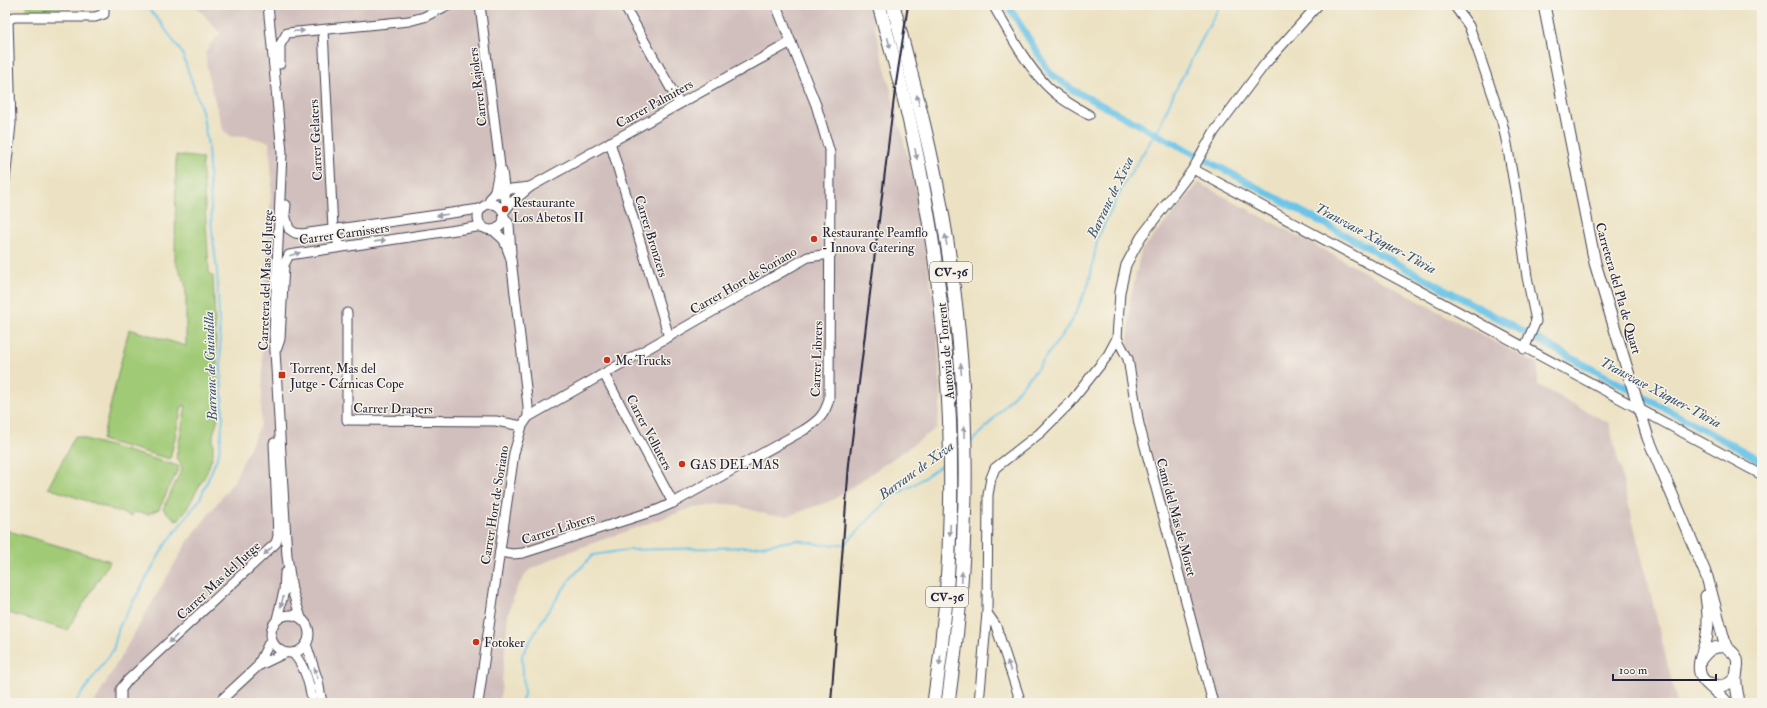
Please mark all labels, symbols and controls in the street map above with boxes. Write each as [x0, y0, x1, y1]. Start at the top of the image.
one-way arrow [293, 28, 305, 35]
one-way arrow [886, 37, 892, 49]
street label: Carrer Rajolers [465, 46, 491, 127]
street label: Carrer Palmiters [613, 76, 696, 132]
one-way arrow [915, 94, 921, 107]
street label: Carrer Gelaters [306, 98, 326, 181]
one-way arrow [914, 147, 920, 160]
water label: Barranc de Xiva [1083, 153, 1138, 242]
street label: Carrer Bronzers [631, 193, 671, 280]
place label: Restaurante Los Abetos II [513, 195, 584, 226]
water label: Transvase Xùquer-Tùria [1312, 199, 1440, 278]
marker: Restaurante Los Abetos II [500, 204, 510, 214]
street label: Carretera del Mas del Jutge [256, 209, 276, 351]
one-way arrow [436, 212, 448, 218]
street label: Carrer Carnissers [298, 220, 391, 248]
street label: Carretera del Pla de Quart [1592, 221, 1644, 356]
place label: Restaurante Peamflo - Innova Catering [822, 225, 928, 256]
marker: Restaurante Peamflo - Innova Catering [809, 234, 819, 244]
one-way arrow [943, 234, 949, 246]
one-way arrow [374, 238, 386, 244]
street label: Carrer Hort de Soriano [687, 244, 800, 318]
one-way arrow [289, 251, 301, 257]
road number: CV-36 [930, 262, 972, 282]
street label: Autovia de Torrent [934, 302, 958, 401]
water label: Barranc de Guindilla [200, 310, 221, 422]
street label: Carrer Librers [808, 320, 826, 397]
place label: Mc Trucks [615, 353, 671, 369]
water label: Transvase Xùquer-Tùria [1597, 353, 1725, 432]
marker: Mc Trucks [602, 355, 612, 365]
place label: Torrent, Mas del Jutge - Cárnicas Cope [289, 361, 405, 393]
one-way arrow [957, 363, 964, 375]
marker: Torrent, Mas del Jutge - Cárnicas Cope [277, 370, 287, 380]
street label: Carrer Velluters [623, 392, 676, 473]
street label: Carrer Drapers [353, 400, 433, 419]
one-way arrow [961, 425, 967, 438]
water label: Barranc de Xiva [875, 437, 958, 504]
street label: Carrer Hort de Soriano [478, 444, 512, 566]
street label: Camí del Mas de Moret [1153, 456, 1200, 578]
place label: GAS DEL MAS [690, 457, 779, 473]
marker: GAS DEL MAS [677, 459, 687, 469]
street label: Carrer Librers [520, 509, 598, 548]
one-way arrow [947, 524, 953, 537]
street label: Carrer Mas del Jutge [174, 538, 264, 623]
one-way arrow [263, 546, 273, 556]
one-way arrow [959, 570, 965, 583]
road number: CV-36 [926, 587, 968, 607]
one-way arrow [278, 596, 284, 608]
one-way arrow [168, 634, 177, 643]
place label: Fotoker [484, 635, 525, 651]
marker: Fotoker [471, 637, 481, 647]
one-way arrow [937, 654, 944, 666]
scale bar [1613, 656, 1716, 682]
one-way arrow [1006, 660, 1012, 672]
text: 100 m [1619, 663, 1648, 678]
one-way arrow [312, 667, 318, 679]

